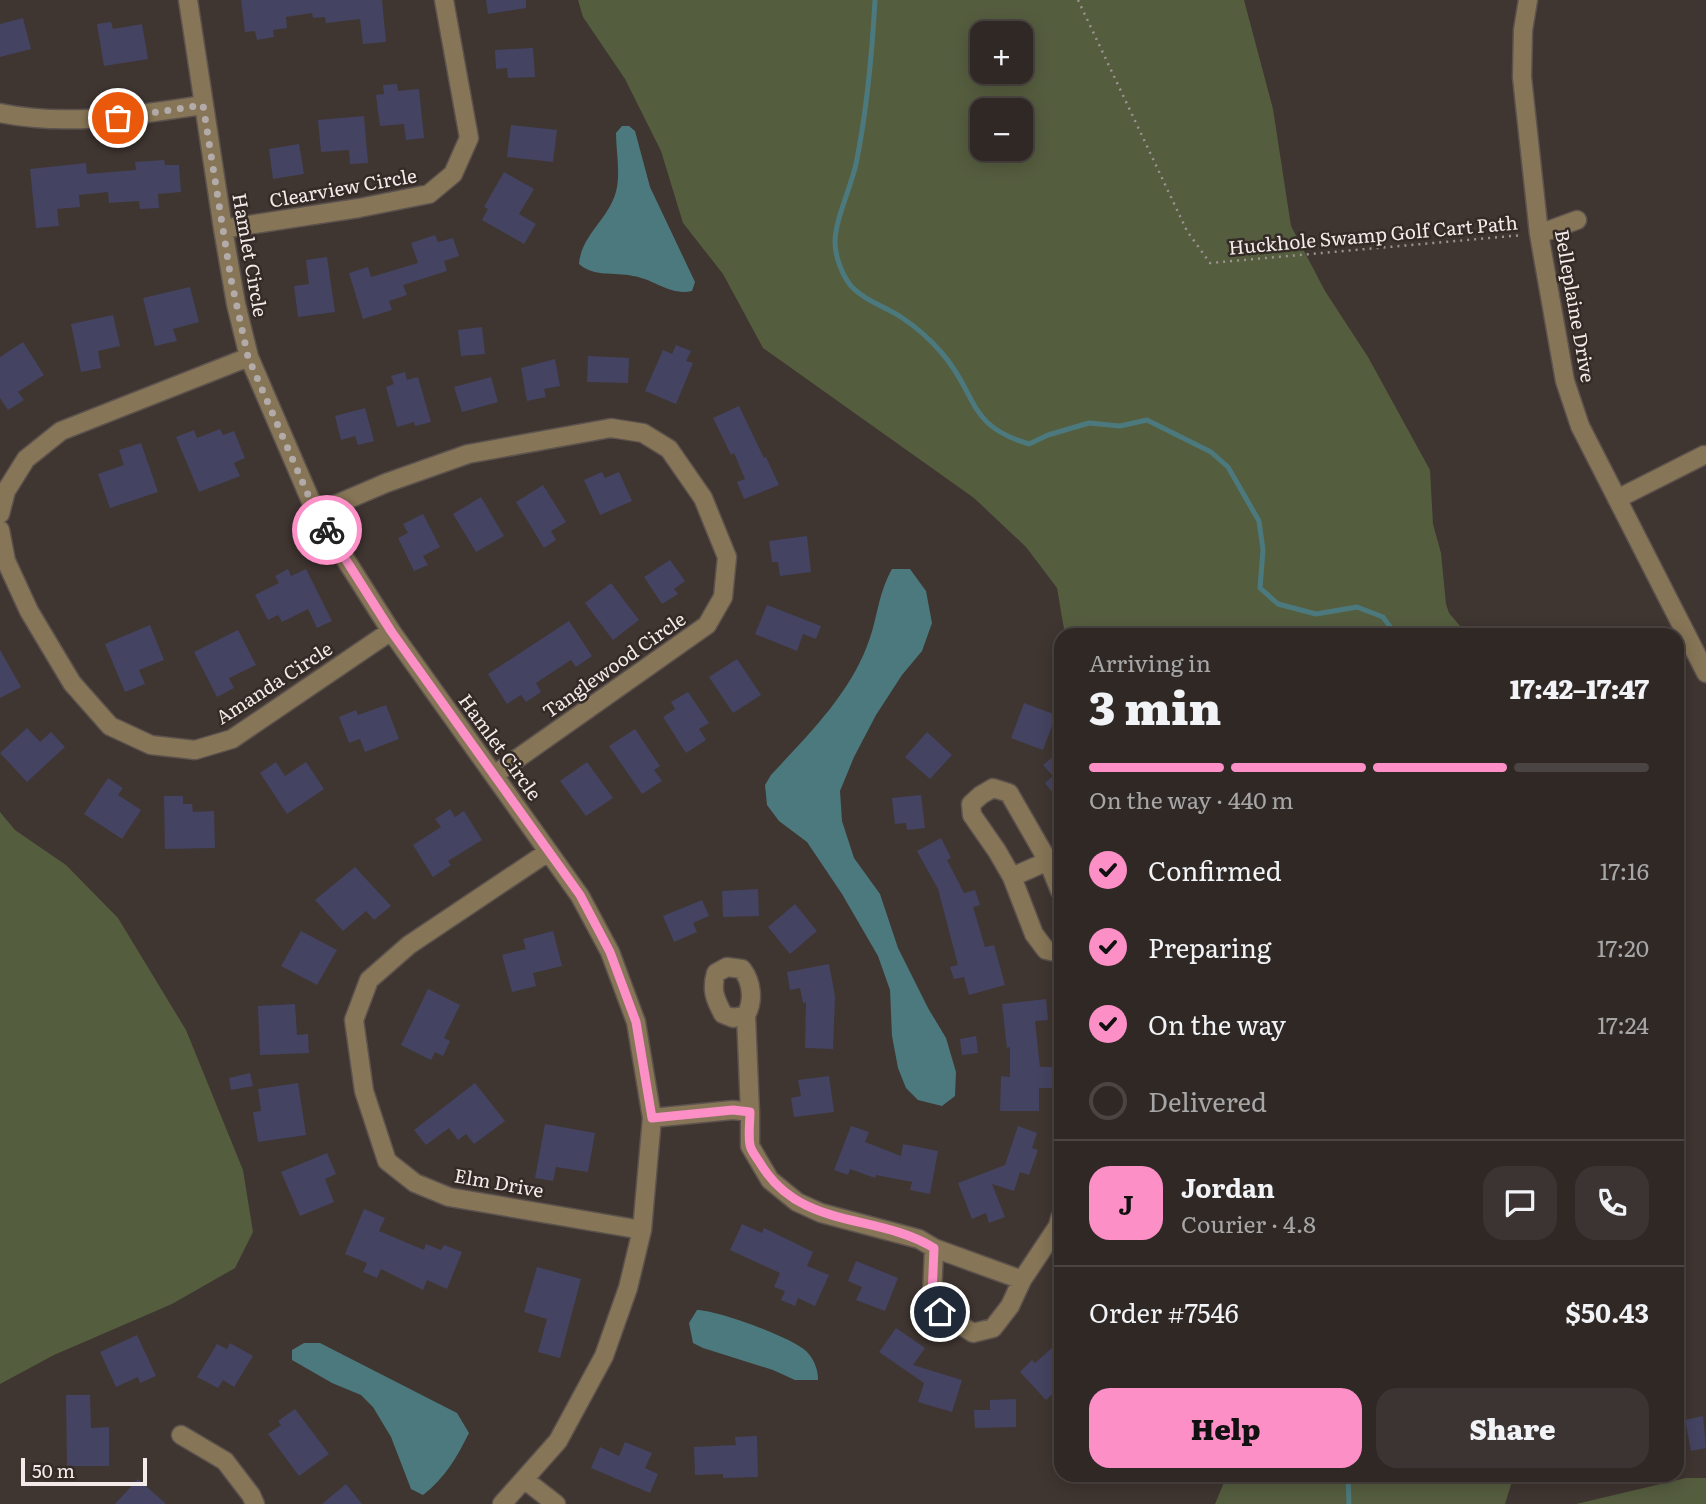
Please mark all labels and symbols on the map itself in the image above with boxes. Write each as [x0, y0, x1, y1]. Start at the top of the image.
pin [88, 88, 148, 148]
street label: Clearview Circle [267, 160, 419, 214]
street label: Hamlet Circle [226, 191, 276, 319]
street label: Huckhole Swamp Golf Cart Path [1227, 207, 1519, 261]
street label: Belleplaine Drive [1549, 227, 1603, 385]
courier [292, 495, 362, 565]
street label: Tanglewood Circle [536, 604, 691, 724]
street label: Amanda Circle [210, 634, 337, 730]
street label: Hamlet Circle [453, 687, 549, 805]
street label: Elm Drive [452, 1160, 546, 1204]
pin [910, 1282, 970, 1342]
scale bar [21, 1455, 147, 1487]

